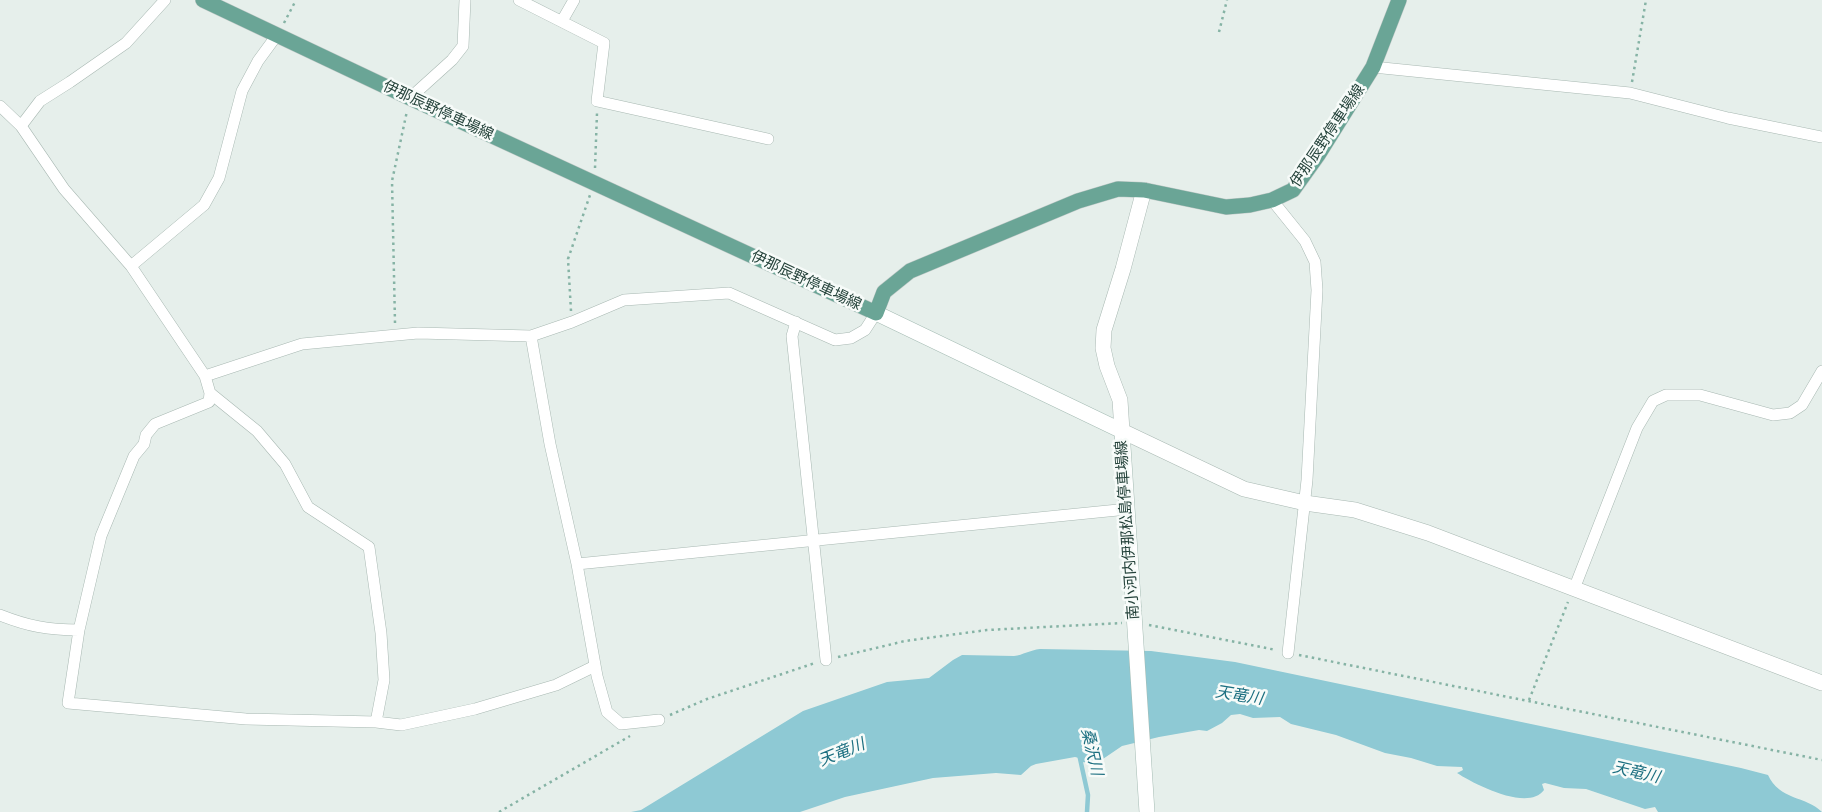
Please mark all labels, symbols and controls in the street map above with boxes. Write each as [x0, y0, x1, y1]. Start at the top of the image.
street label: 伊那辰野停車場線 [380, 77, 496, 145]
street label: 伊那辰野停車場線 [1287, 81, 1369, 191]
street label: 伊那辰野停車場線 [748, 247, 864, 315]
street label: 南小河内伊那松島停車場線 [1113, 440, 1143, 620]
water label: 天竜川 [1214, 683, 1264, 709]
water label: 桑沢川 [1076, 726, 1106, 778]
water label: 天竜川 [816, 735, 868, 771]
water label: 天竜川 [1610, 758, 1662, 788]

